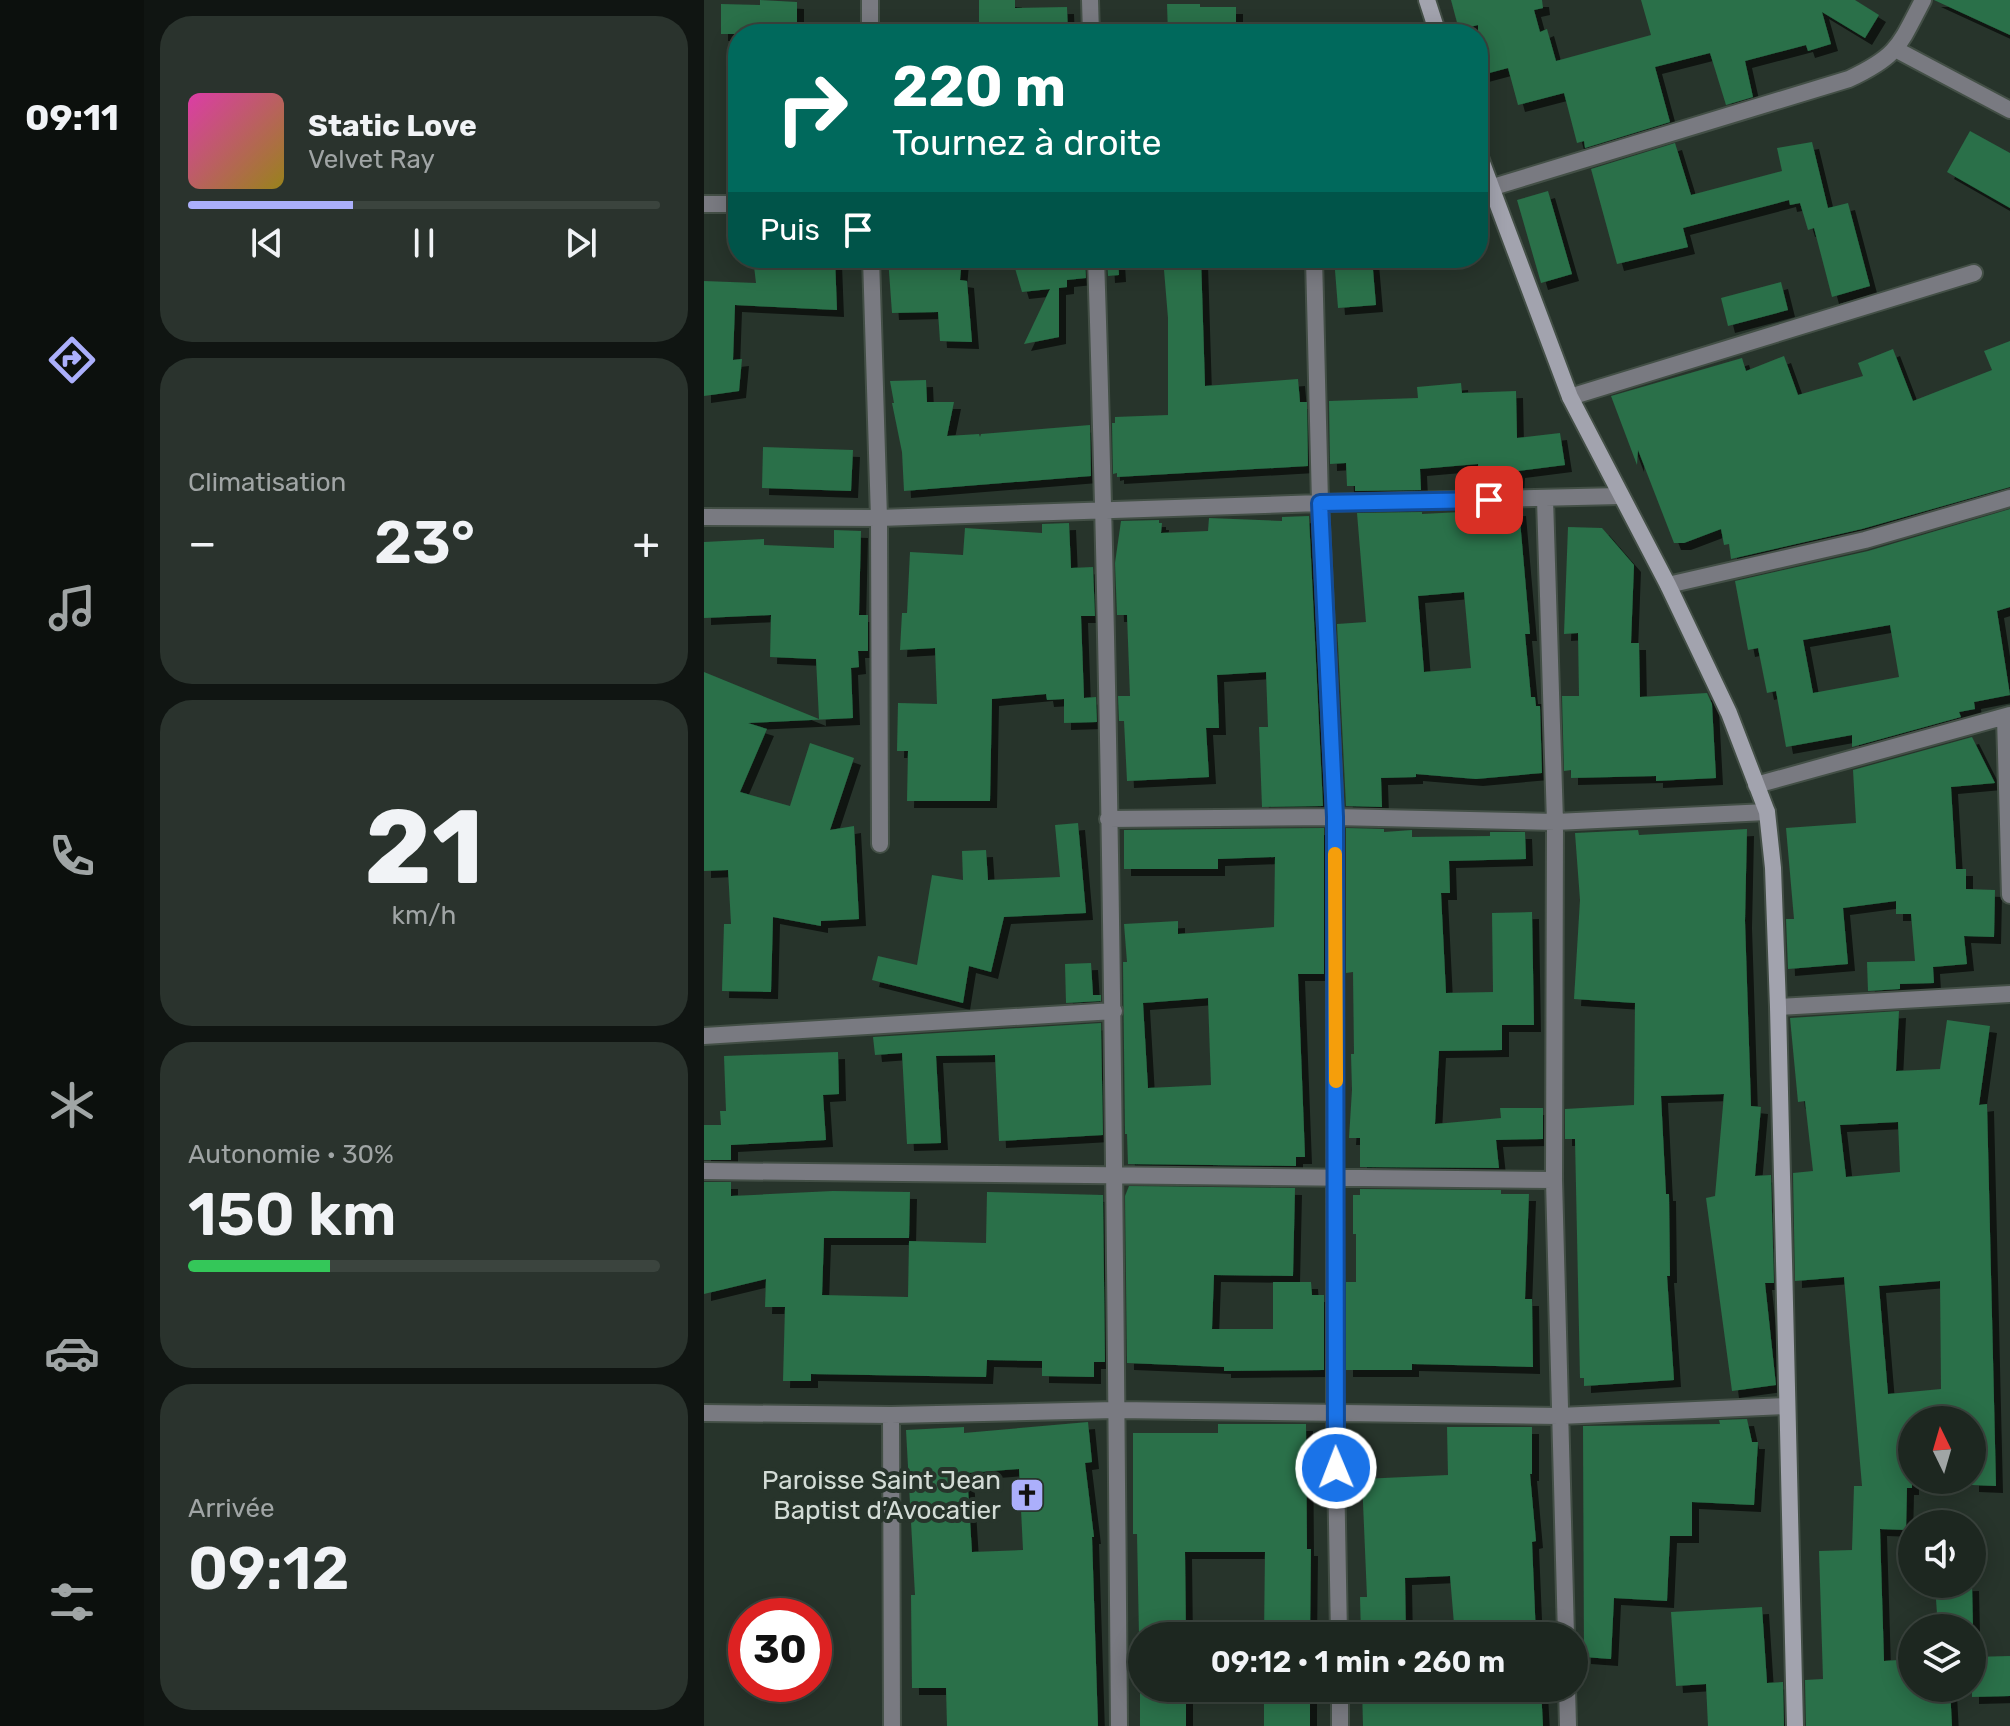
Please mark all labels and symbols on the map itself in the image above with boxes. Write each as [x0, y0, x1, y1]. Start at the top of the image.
pin [1455, 466, 1523, 534]
north arrow [1898, 1406, 1986, 1494]
position arrow [1294, 1426, 1378, 1510]
place label: Paroisse Saint Jean Baptist d’Avocatier [762, 1465, 1001, 1526]
church icon: Paroisse Saint Jean Baptist d’Avocatier [1008, 1476, 1046, 1514]
speed limit sign: 30 [728, 1598, 832, 1702]

